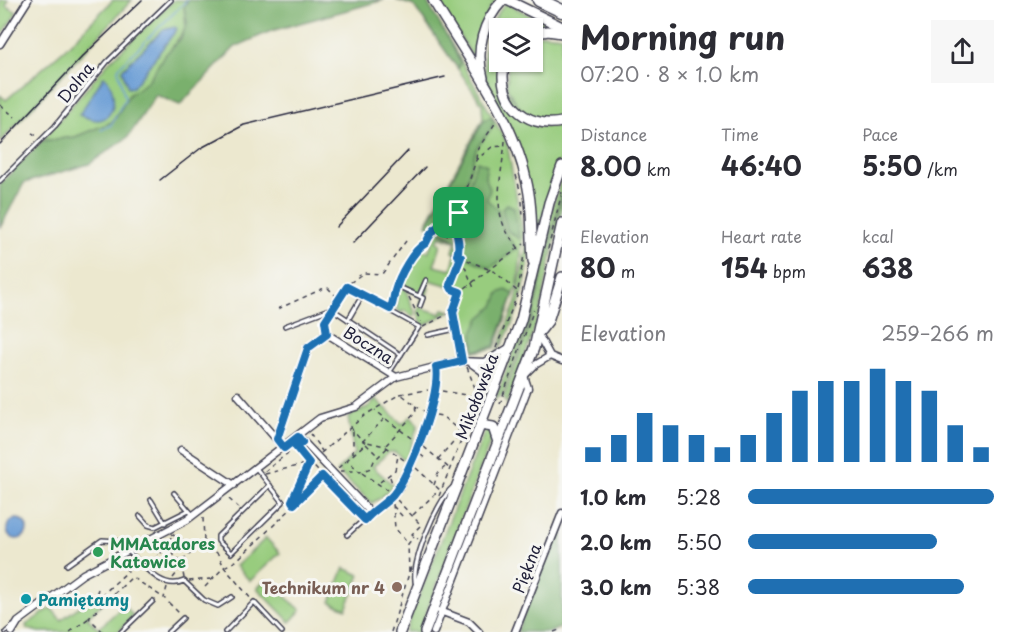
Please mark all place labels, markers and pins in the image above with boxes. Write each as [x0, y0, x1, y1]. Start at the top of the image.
pin [433, 187, 484, 238]
place label: MMAtadores Katowice [110, 531, 215, 573]
marker: MMAtadores Katowice [91, 545, 105, 559]
place label: Technikum nr 4 [262, 575, 385, 599]
marker: Technikum nr 4 [390, 580, 404, 594]
place label: Pamiętamy [38, 587, 129, 611]
marker: Pamiętamy [19, 592, 33, 606]

